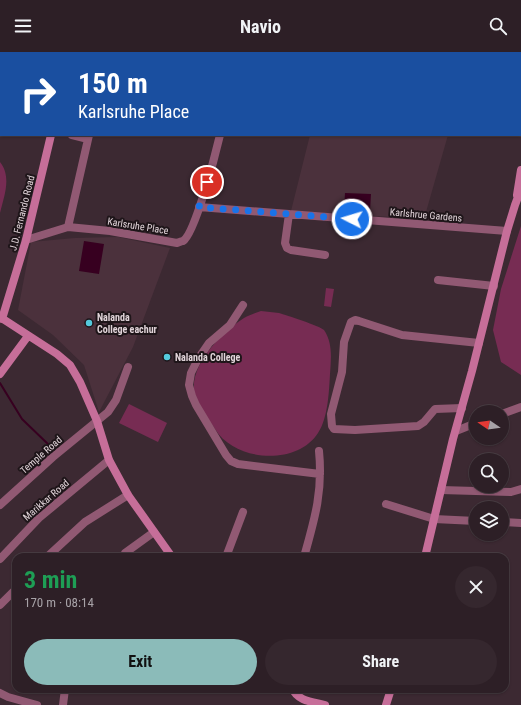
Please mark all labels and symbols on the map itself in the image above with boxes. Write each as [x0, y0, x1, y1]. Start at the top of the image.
pin [190, 165, 224, 199]
street label: J.D. Fernando Road [7, 174, 37, 252]
position arrow [331, 198, 373, 240]
street label: Karlshrue Gardens [389, 206, 463, 224]
street label: Karlsruhe Place [107, 216, 170, 236]
place label: Nalanda College eachur [97, 312, 158, 335]
marker: Nalanda College eachur [84, 318, 94, 328]
marker: Nalanda College [162, 352, 172, 362]
place label: Nalanda College [175, 352, 240, 363]
north arrow [469, 405, 509, 445]
street label: Temple Road [18, 434, 64, 476]
street label: Marikkar Road [21, 477, 71, 523]

